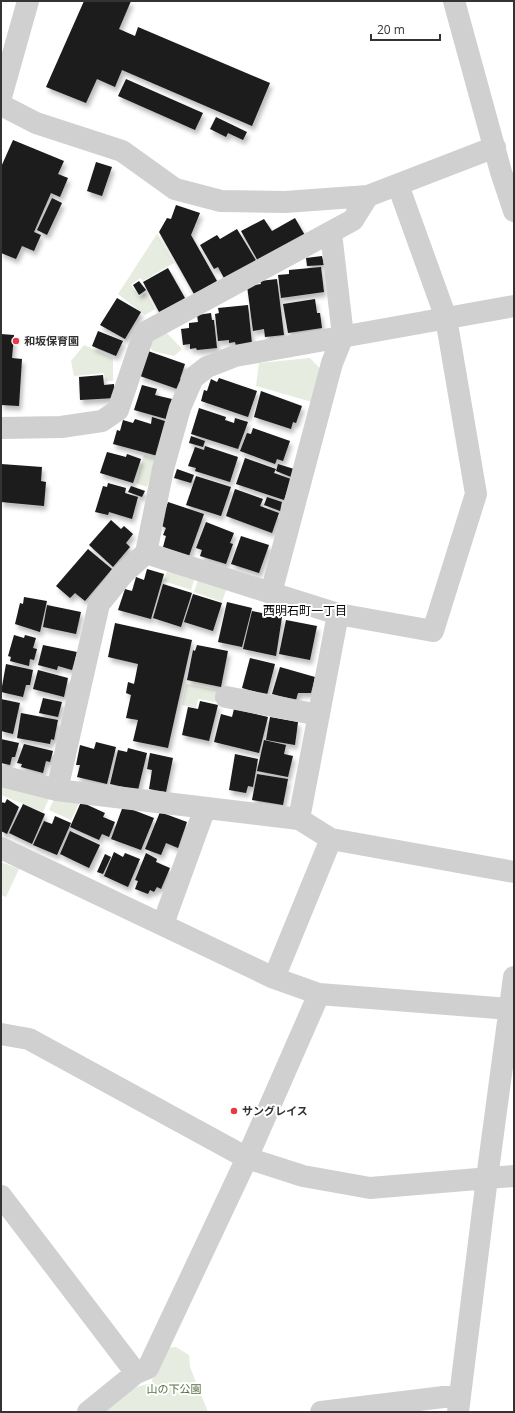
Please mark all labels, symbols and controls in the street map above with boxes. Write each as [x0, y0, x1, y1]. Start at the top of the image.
scale bar [371, 16, 440, 42]
text: 20 m [377, 21, 405, 38]
place label: 和坂保育園 [24, 333, 79, 348]
marker: 和坂保育園 [11, 336, 21, 346]
district label: 西明石町一丁目 [263, 602, 347, 619]
place label: サングレイス [242, 1103, 308, 1118]
marker: サングレイス [229, 1106, 239, 1116]
park label: 山の下公園 [147, 1381, 202, 1396]

